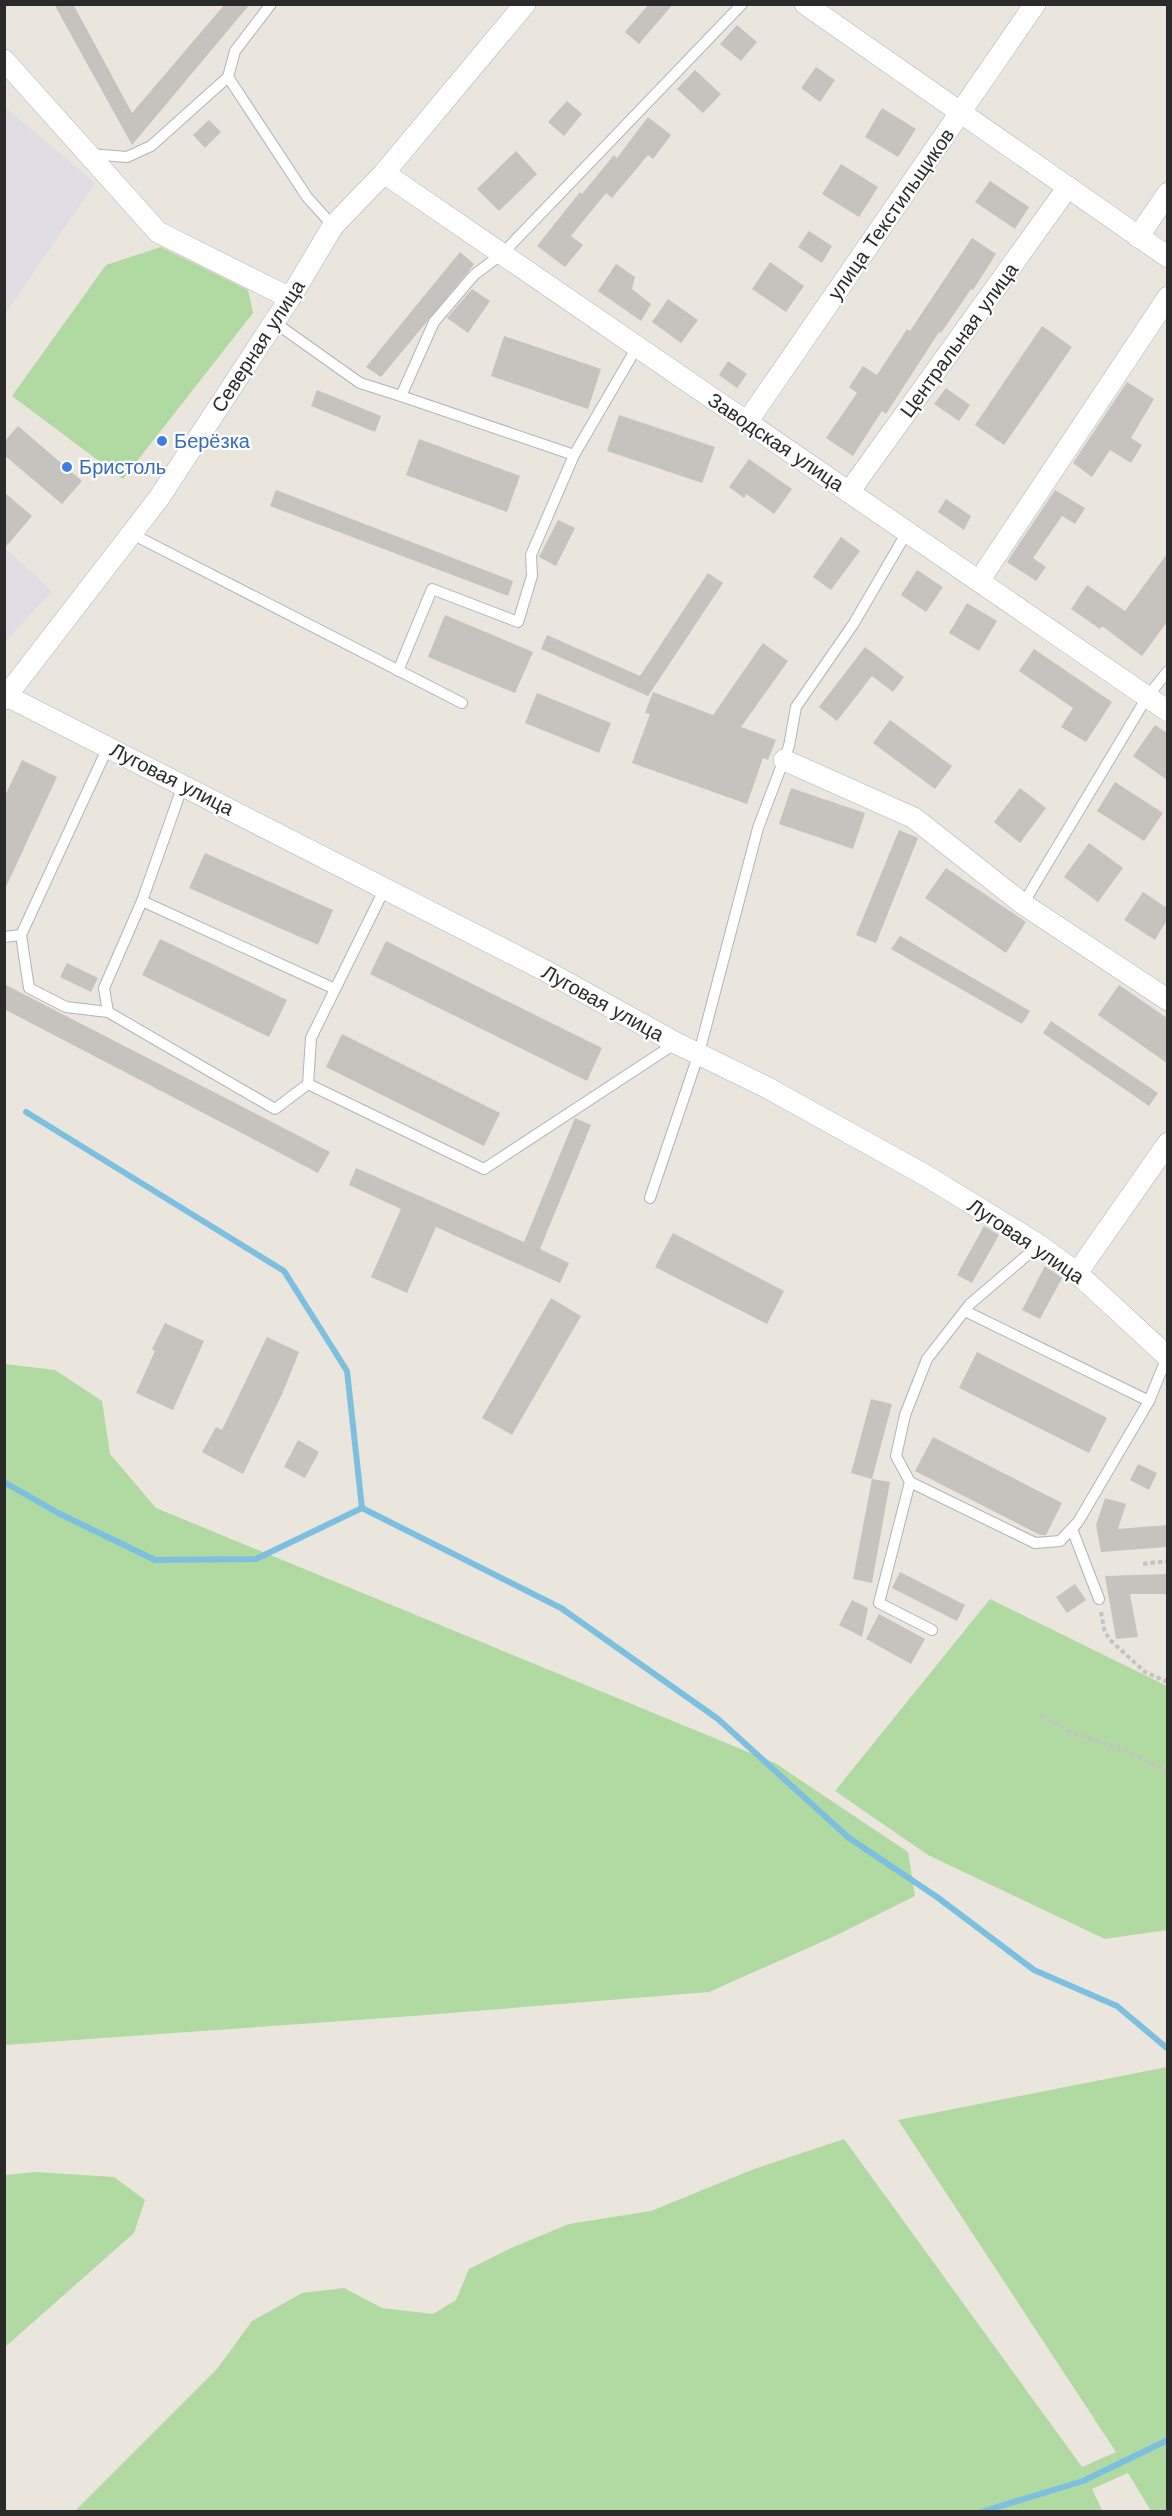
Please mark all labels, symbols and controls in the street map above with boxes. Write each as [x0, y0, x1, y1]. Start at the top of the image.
street label: улица Текстильщиков [823, 124, 959, 304]
street label: Центральная улица [895, 257, 1024, 422]
street label: Северная улица [206, 275, 310, 417]
street label: Заводская улица [703, 388, 849, 497]
place label: Берёзка [174, 429, 251, 453]
marker: Берёзка [155, 434, 169, 448]
place label: Бристоль [79, 455, 166, 479]
marker: Бристоль [60, 460, 74, 474]
street label: Луговая улица [106, 738, 239, 821]
street label: Луговая улица [538, 960, 669, 1047]
street label: Луговая улица [963, 1193, 1090, 1289]

